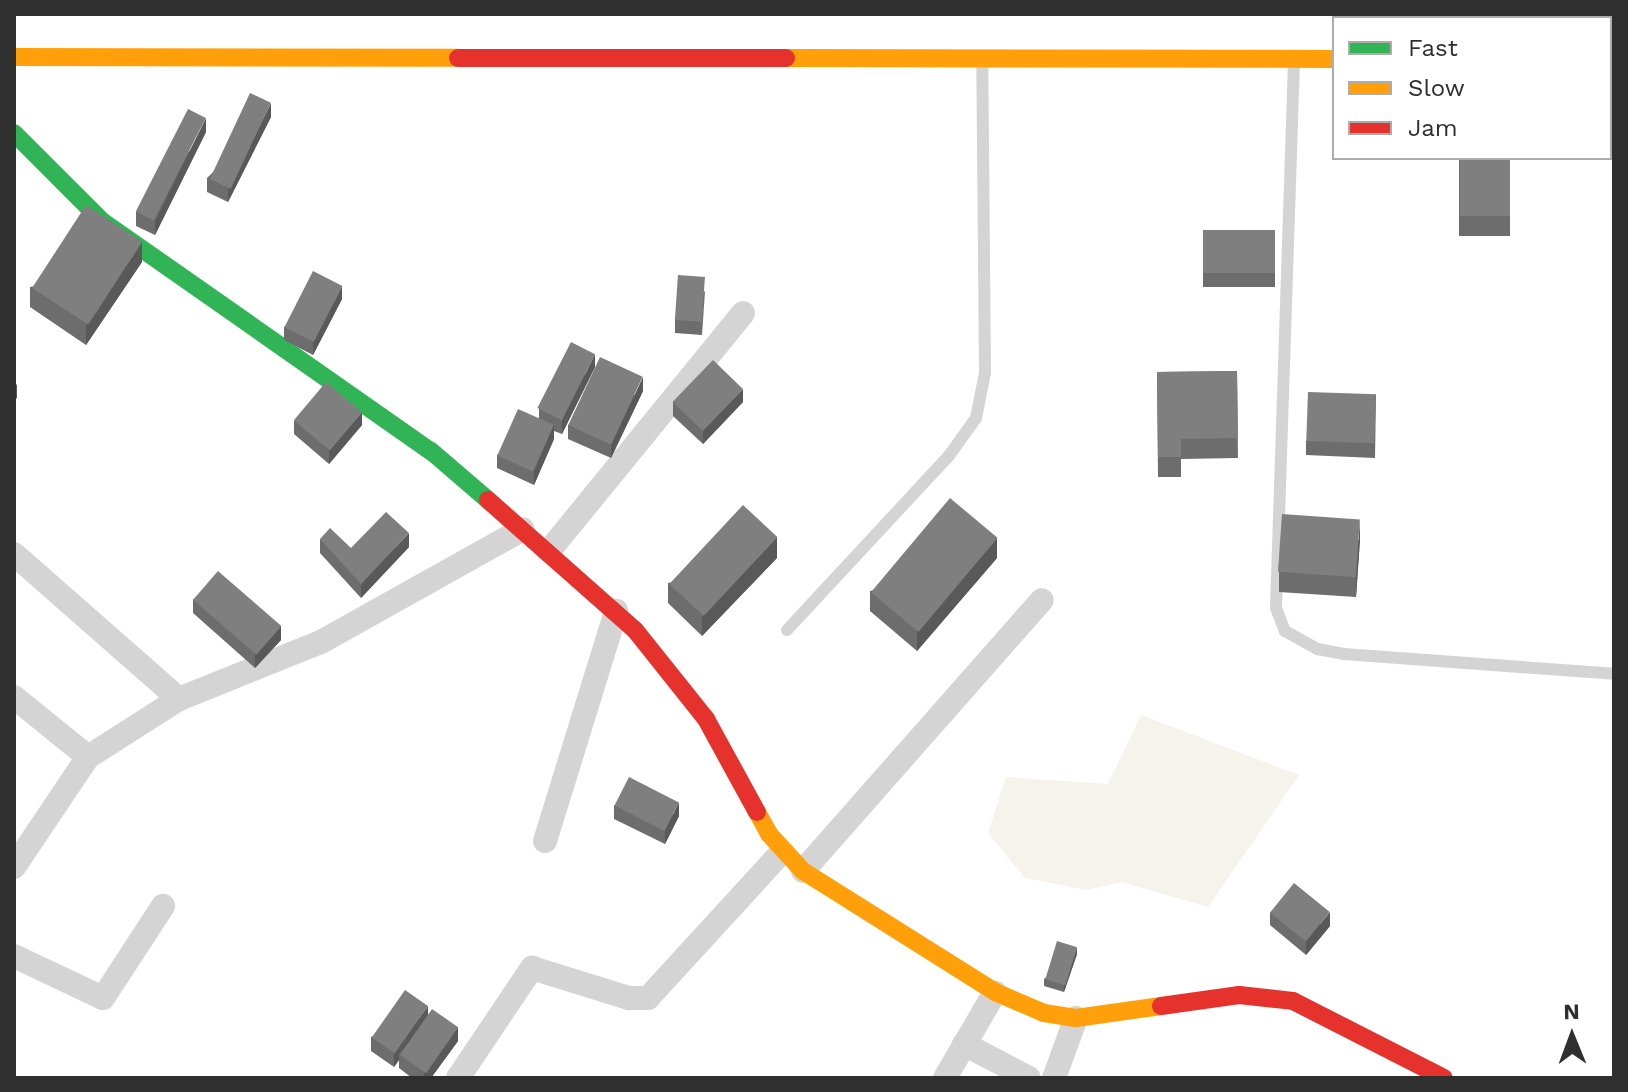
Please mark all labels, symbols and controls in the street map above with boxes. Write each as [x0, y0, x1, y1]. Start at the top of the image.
legend [1332, 16, 1612, 160]
text: Fast [1408, 34, 1458, 62]
text: Slow [1408, 74, 1465, 102]
text: Jam [1408, 114, 1458, 142]
north arrow [1532, 996, 1612, 1076]
text: N [1563, 999, 1580, 1024]

